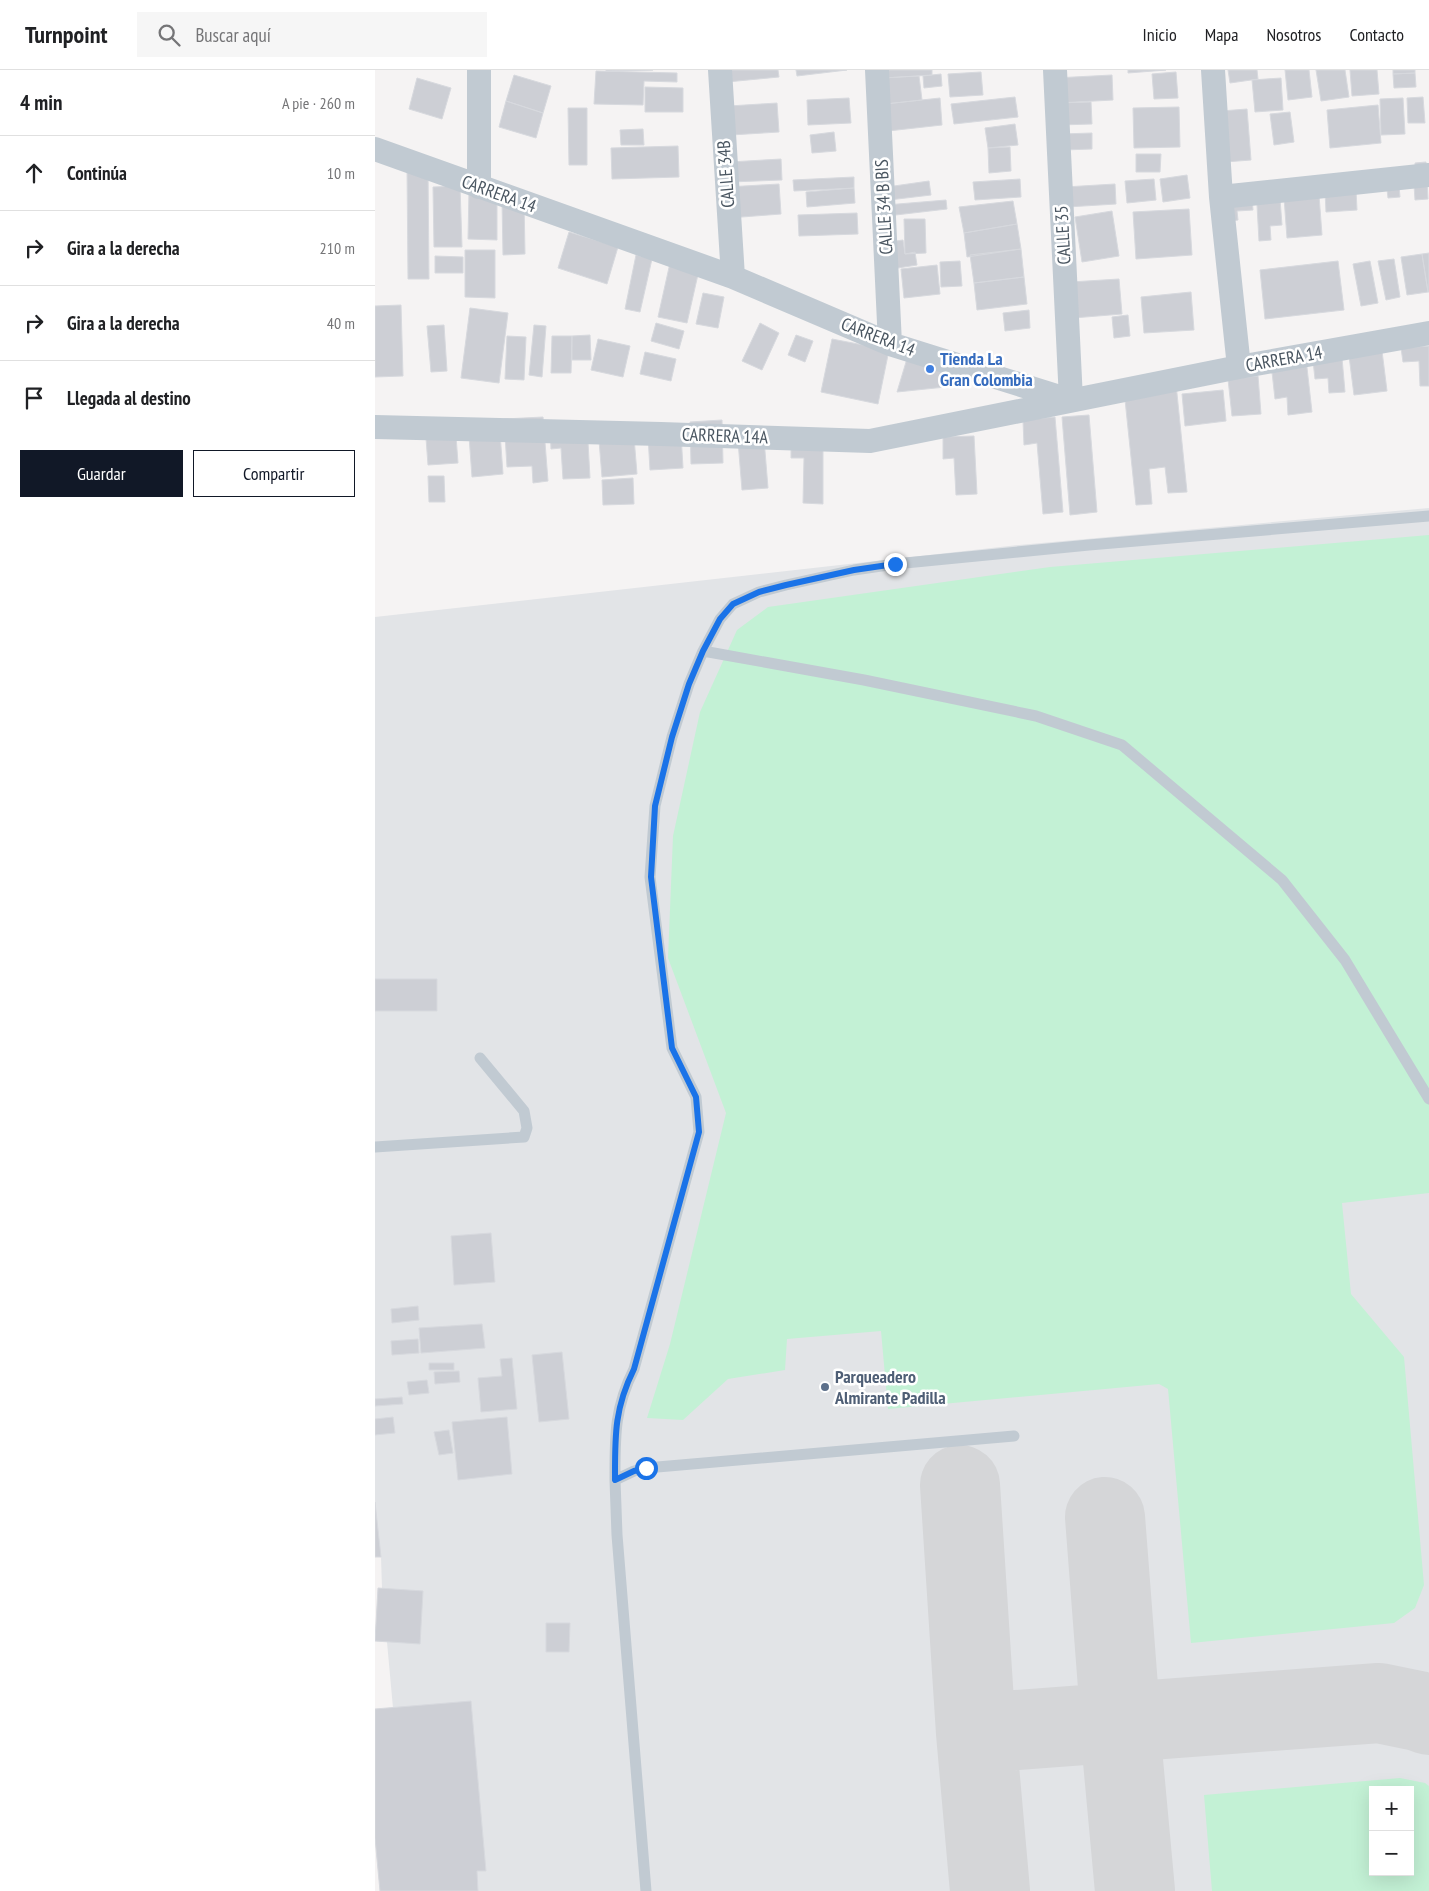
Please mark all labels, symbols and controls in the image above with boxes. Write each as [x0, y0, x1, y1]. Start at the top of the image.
search box [137, 12, 487, 57]
text: Turnpoint [25, 19, 107, 50]
icon: search [155, 21, 183, 49]
text: Buscar aquí [195, 23, 271, 47]
text: Inicio [1143, 23, 1177, 46]
text: Mapa [1205, 23, 1238, 46]
text: Nosotros [1266, 23, 1321, 46]
text: Contacto [1349, 23, 1404, 46]
text: 4 min [20, 89, 62, 116]
text: A pie · 260 m [282, 93, 355, 113]
street label: CALLE 34B [712, 140, 739, 208]
street label: CALLE 34 B BIS [870, 158, 897, 255]
icon: ahead [20, 159, 48, 187]
text: Continúa [67, 161, 127, 185]
text: 10 m [327, 163, 355, 183]
street label: CARRERA 14 [459, 169, 540, 218]
street label: CALLE 35 [1049, 205, 1076, 265]
icon: right [20, 234, 48, 262]
text: Gira a la derecha [67, 236, 180, 260]
text: 210 m [320, 238, 355, 258]
icon: right [20, 309, 48, 337]
text: Gira a la derecha [67, 311, 180, 335]
street label: CARRERA 14 [838, 312, 918, 361]
text: 40 m [327, 313, 355, 333]
street label: CARRERA 14 [1244, 340, 1324, 377]
place label: Tienda La Gran Colombia [940, 347, 1033, 391]
marker: Tienda La Gran Colombia [924, 363, 936, 375]
icon: arrive [20, 384, 48, 412]
text: Llegada al destino [67, 386, 191, 410]
street label: CARRERA 14A [682, 423, 769, 449]
button: Guardar [20, 450, 183, 497]
button: Compartir [193, 450, 355, 497]
route end [884, 553, 907, 576]
place label: Parqueadero Almirante Padilla [834, 1365, 946, 1409]
marker: Parqueadero Almirante Padilla [819, 1381, 831, 1393]
route start [635, 1457, 658, 1480]
map controls [1369, 1786, 1414, 1876]
button: + [1369, 1786, 1414, 1831]
button: − [1369, 1831, 1414, 1876]

